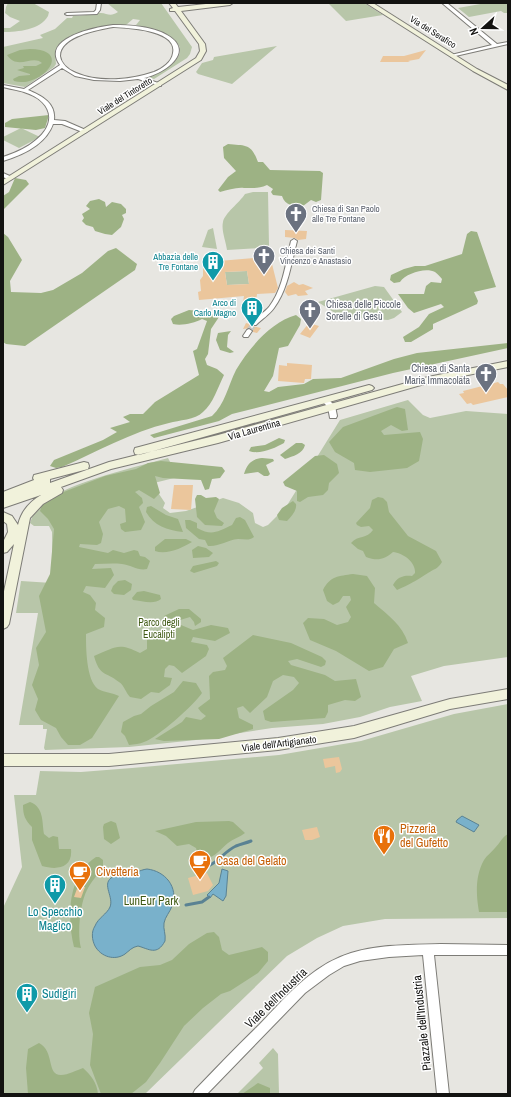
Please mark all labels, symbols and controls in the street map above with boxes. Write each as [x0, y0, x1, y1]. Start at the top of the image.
north arrow [463, 8, 503, 48]
street label: Via del Serafico [408, 13, 458, 51]
text: N [466, 26, 481, 37]
street label: Viale del Tintoretto [96, 74, 154, 118]
church icon: Chiesa di San Paolo alle Tre Fontane [283, 201, 309, 234]
place label: Chiesa di San Paolo alle Tre Fontane [312, 203, 380, 225]
church icon: Chiesa dei Santi Vincenzo e Anastasio [251, 243, 277, 276]
place label: Chiesa dei Santi Vincenzo e Anastasio [280, 245, 351, 267]
building icon: Abbazia delle Tre Fontane [200, 249, 226, 282]
place label: Abbazia delle Tre Fontane [152, 251, 198, 273]
building icon: Arco di Carlo Magno [239, 295, 265, 328]
place label: Arco di Carlo Magno [194, 297, 236, 319]
church icon: Chiesa delle Piccole Sorelle di Gesù [297, 297, 323, 330]
place label: Chiesa delle Piccole Sorelle di Gesù [326, 298, 401, 323]
church icon: Chiesa di Santa Maria Immacolata [473, 361, 499, 394]
place label: Chiesa di Santa Maria Immacolata [404, 362, 470, 387]
street label: Via Laurentina [227, 416, 282, 443]
park label: Parco degli Eucalipti [138, 616, 180, 641]
street label: Viale dell'Artigianato [241, 732, 318, 755]
place label: Pizzeria del Gufetto [400, 821, 448, 851]
restaurant icon: Pizzeria del Gufetto [371, 823, 397, 856]
cafe icon: Casa del Gelato [187, 848, 213, 881]
place label: Casa del Gelato [216, 853, 287, 869]
cafe icon: Civetteria [67, 859, 93, 892]
place label: Civetteria [96, 864, 139, 880]
building icon: Lo Specchio Magico [42, 872, 68, 905]
park label: LunEur Park [124, 893, 178, 909]
place label: Lo Specchio Magico [28, 904, 82, 934]
street label: Viale dell'Industria [241, 964, 311, 1032]
street label: Piazzale dell'Industria [409, 974, 435, 1072]
building icon: Sudigiri [14, 981, 40, 1014]
place label: Sudigiri [42, 986, 76, 1002]

